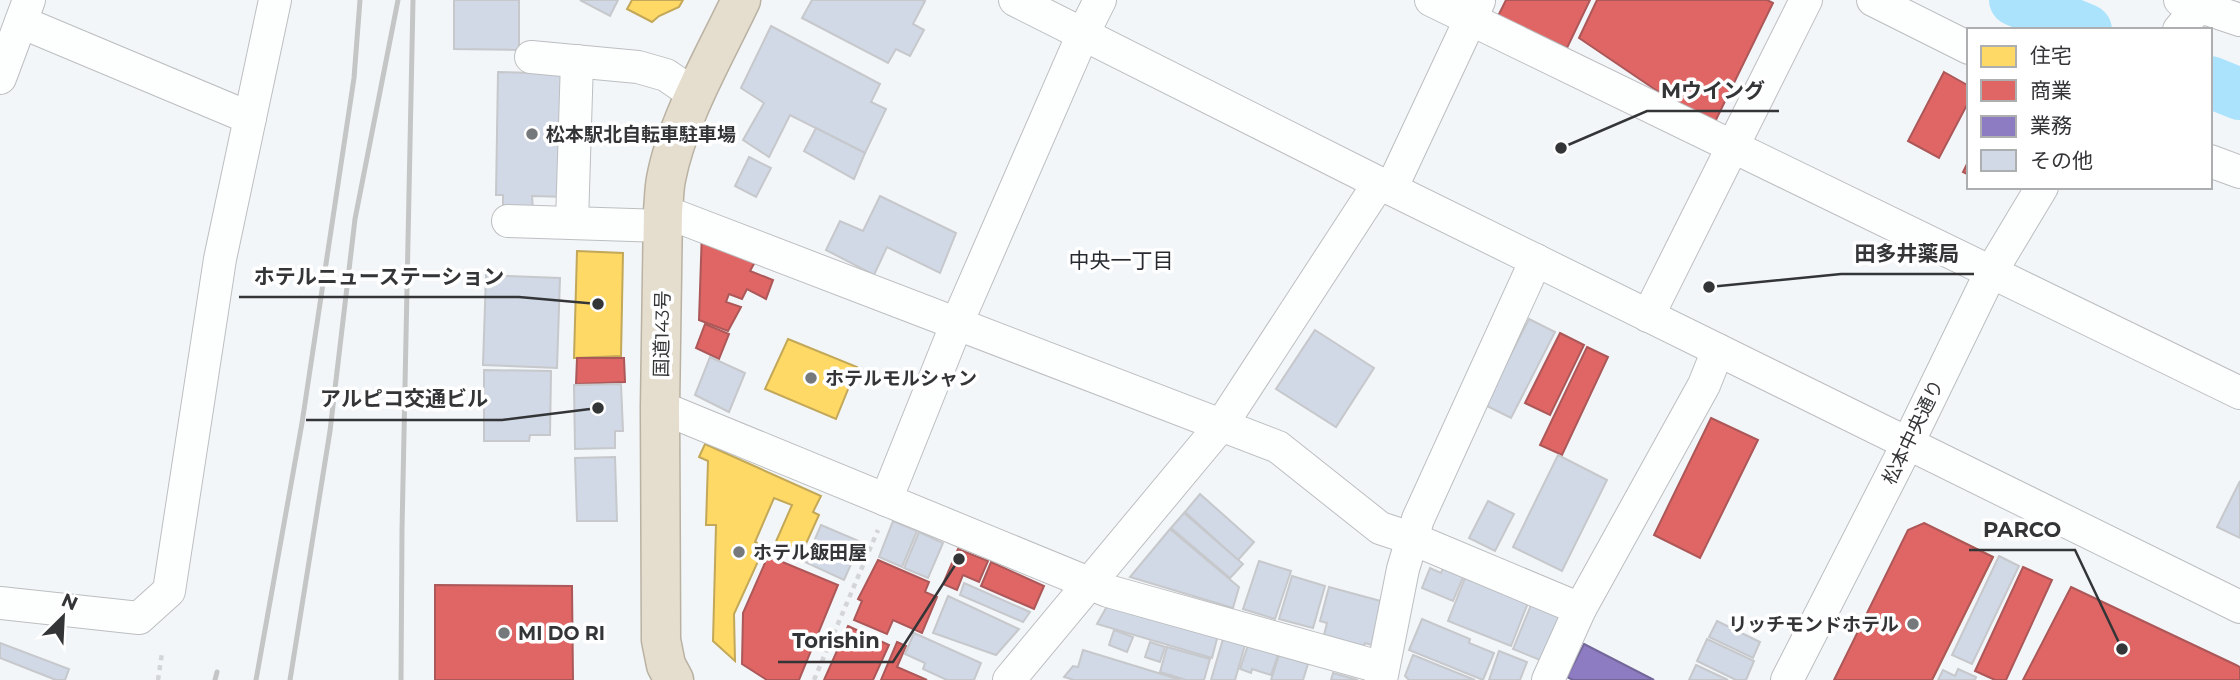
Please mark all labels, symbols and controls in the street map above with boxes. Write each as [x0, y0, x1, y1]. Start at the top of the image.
legend [1967, 28, 2212, 189]
text: 住宅 [2030, 43, 2072, 68]
callout: Mウイング [1647, 69, 1779, 111]
text: Mウイング [1661, 78, 1765, 103]
text: 商業 [2030, 78, 2072, 103]
text: 業務 [2030, 113, 2072, 138]
place label: 松本駅北自転車駐車場 [546, 123, 736, 146]
marker: 松本駅北自転車駐車場 [524, 126, 540, 142]
text: その他 [2030, 148, 2093, 173]
callout: 田多井薬局 [1841, 232, 1974, 274]
text: 田多井薬局 [1855, 241, 1960, 266]
district label: 中央一丁目 [1069, 248, 1174, 273]
callout: ホテルニューステーション [239, 255, 519, 297]
text: ホテルニューステーション [254, 264, 504, 289]
street label: 国道143号 [650, 290, 674, 378]
place label: ホテルモルシャン [825, 367, 977, 390]
marker: ホテルモルシャン [803, 370, 819, 386]
street label: 松本中央通り [1878, 376, 1948, 488]
callout: アルピコ交通ビル [306, 378, 502, 420]
text: アルピコ交通ビル [320, 386, 488, 411]
callout: PARCO [1969, 508, 2075, 550]
text: PARCO [1983, 517, 2061, 542]
place label: ホテル飯田屋 [753, 541, 867, 564]
marker: ホテル飯田屋 [731, 544, 747, 560]
north arrow [28, 582, 98, 652]
text: N [58, 588, 81, 616]
place label: リッチモンドホテル [1728, 613, 1899, 636]
marker: リッチモンドホテル [1905, 616, 1921, 632]
callout: Torishin [778, 620, 893, 662]
place label: MI DO RI [518, 622, 605, 645]
marker: MI DO RI [496, 625, 512, 641]
text: Torishin [792, 628, 880, 653]

